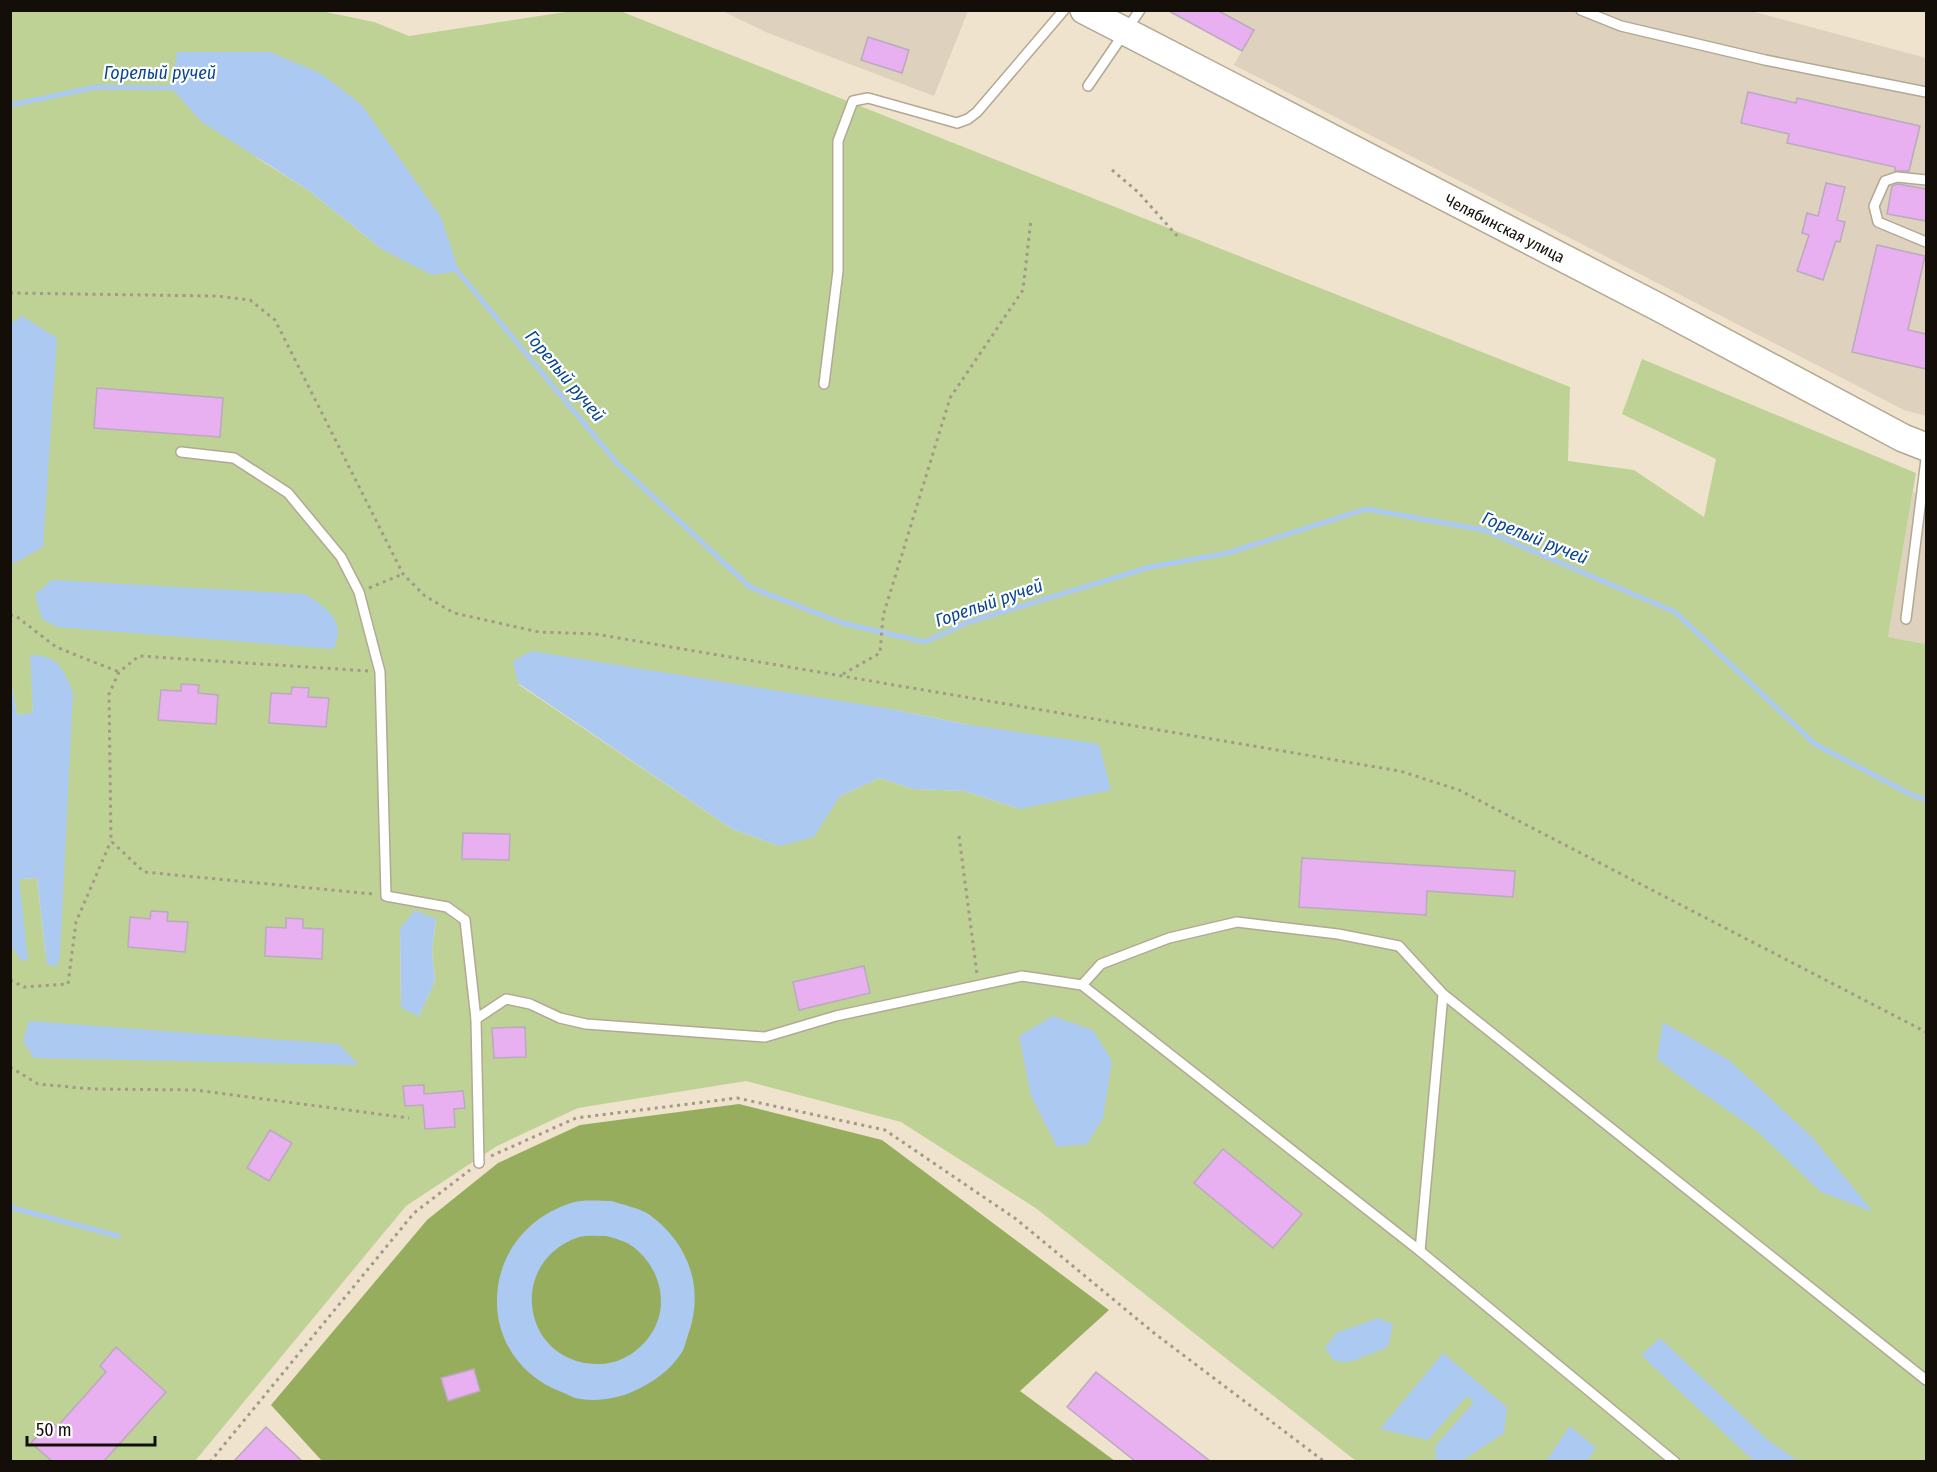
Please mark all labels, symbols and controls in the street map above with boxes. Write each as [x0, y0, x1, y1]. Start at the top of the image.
water label: Горелый ручей [104, 62, 216, 84]
street label: Челябинская улица [1442, 190, 1568, 267]
water label: Горелый ручей [520, 326, 610, 426]
water label: Горелый ручей [1479, 507, 1591, 569]
water label: Горелый ручей [932, 574, 1046, 632]
scale bar [27, 1409, 154, 1447]
text: 50 m [36, 1419, 72, 1441]

